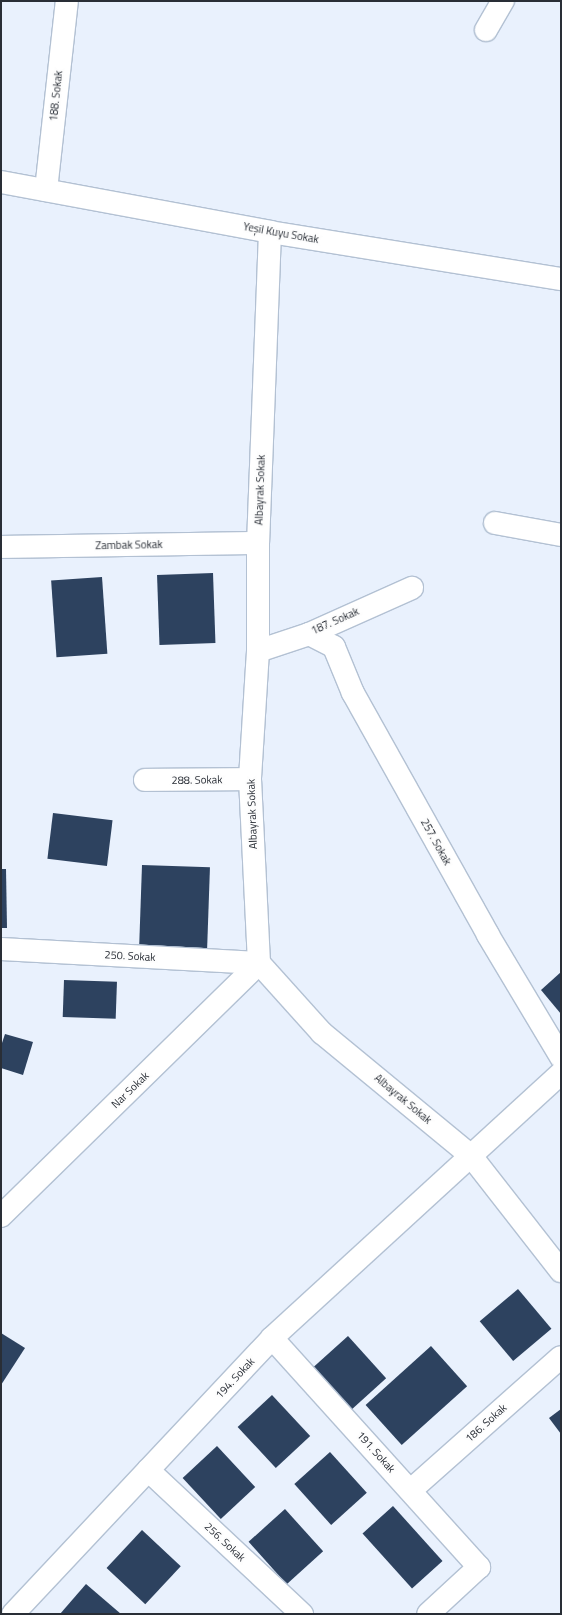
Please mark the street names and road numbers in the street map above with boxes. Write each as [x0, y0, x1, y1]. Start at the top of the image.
street label: 188. Sokak [47, 70, 65, 122]
street label: Yeşil Kuyu Sokak [242, 220, 320, 246]
street label: Albayrak Sokak [252, 455, 268, 525]
street label: Zambak Sokak [95, 538, 163, 552]
street label: 187. Sokak [309, 605, 361, 637]
street label: 288. Sokak [171, 773, 223, 787]
street label: Albayrak Sokak [244, 779, 260, 849]
street label: 257. Sokak [418, 816, 454, 868]
street label: 250. Sokak [104, 948, 156, 964]
street label: Nar Sokak [109, 1069, 151, 1111]
street label: Albayrak Sokak [372, 1071, 434, 1127]
street label: 194. Sokak [213, 1355, 257, 1401]
street label: 186. Sokak [463, 1401, 509, 1445]
street label: 191. Sokak [354, 1429, 398, 1475]
street label: 256. Sokak [202, 1520, 248, 1564]

